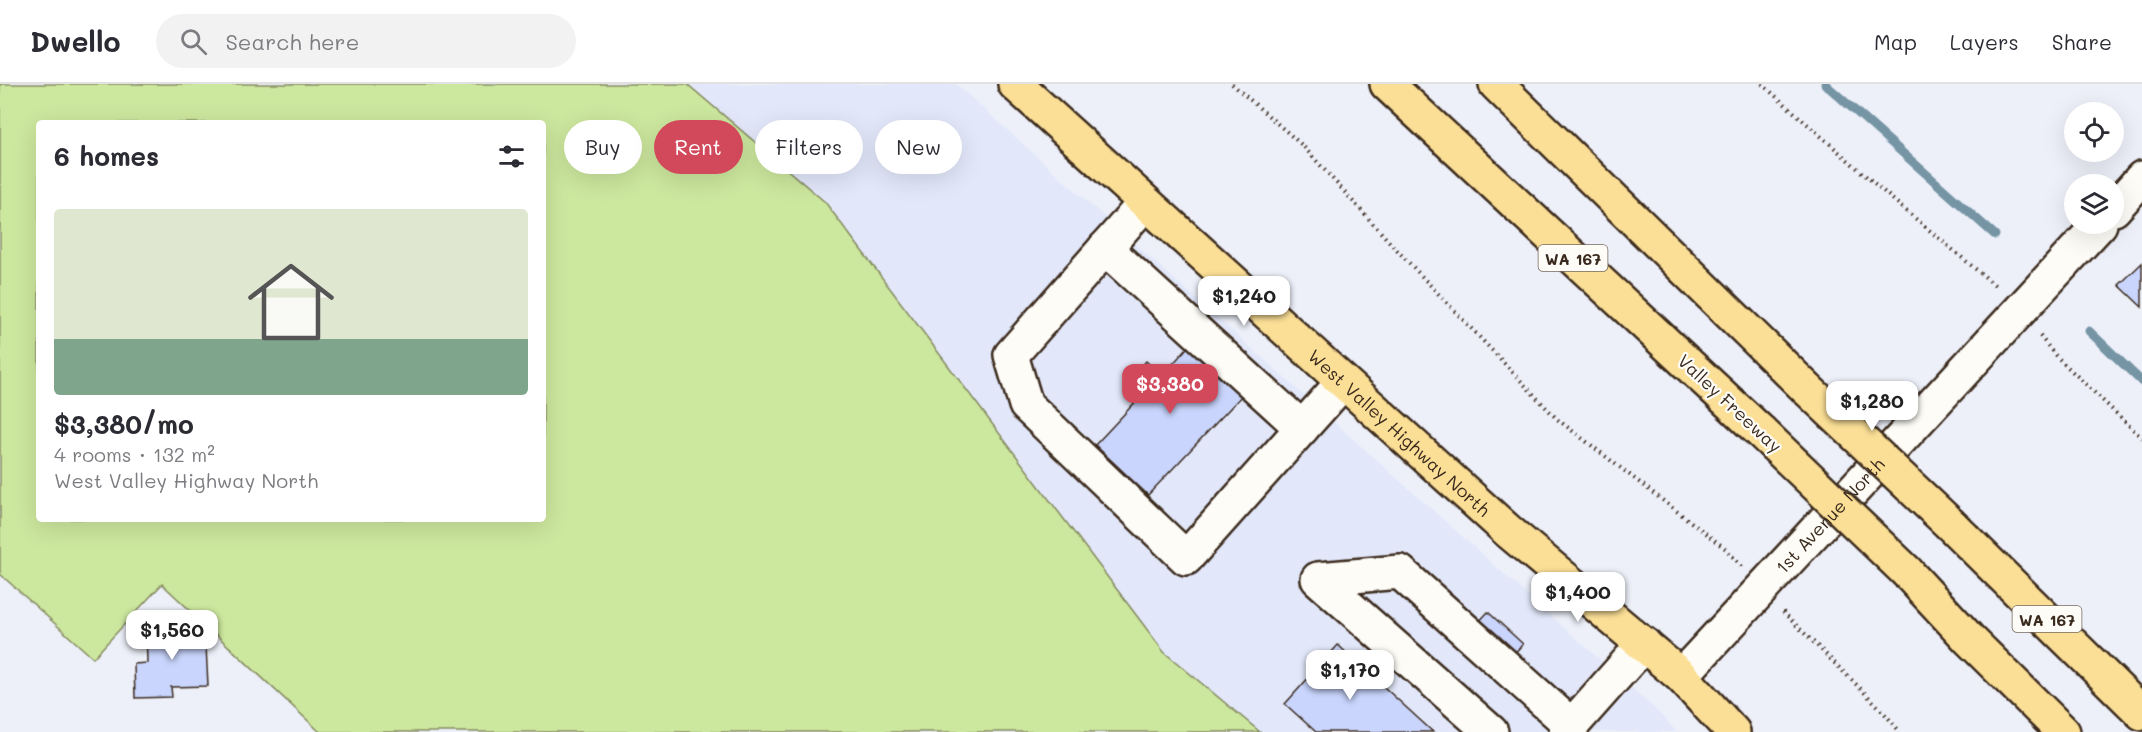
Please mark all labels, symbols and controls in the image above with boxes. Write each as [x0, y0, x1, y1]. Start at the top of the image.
search box [156, 14, 576, 68]
text: Dwello [30, 23, 120, 59]
icon: search [177, 25, 210, 58]
text: Search here [225, 27, 359, 56]
text: Map [1874, 28, 1917, 55]
text: Layers [1950, 28, 2019, 55]
text: Share [2052, 28, 2112, 55]
map controls [2064, 102, 2124, 234]
button: locate [2064, 102, 2124, 162]
chip: Buy [564, 120, 642, 174]
chip: Rent [654, 120, 743, 174]
chip: Filters [755, 120, 863, 174]
chip: New [875, 120, 962, 174]
text: 6 homes [54, 139, 159, 173]
icon: filters [495, 140, 528, 173]
button: layers [2064, 174, 2124, 234]
road number: WA 167 [1538, 245, 1608, 271]
icon: home [237, 248, 345, 356]
pin: $1,240 [1195, 276, 1293, 327]
text: $1,240 [1212, 282, 1276, 308]
street label: West Valley Highway North [1303, 344, 1496, 521]
street label: Valley Freeway [1673, 348, 1787, 458]
pin: $3,380 [1121, 364, 1219, 415]
text: $3,380 [1136, 370, 1204, 396]
pin: $1,280 [1823, 381, 1921, 432]
text: $1,280 [1840, 387, 1904, 413]
text: $3,380/mo [54, 407, 194, 441]
text: 4 rooms · 132 m² [54, 441, 215, 467]
street label: 1st Avenue North [1770, 452, 1890, 578]
text: West Valley Highway North [54, 467, 318, 493]
pin: $1,400 [1529, 572, 1627, 623]
text: $1,400 [1545, 578, 1611, 604]
road number: WA 167 [2012, 606, 2082, 632]
pin: $1,560 [123, 610, 221, 661]
text: $1,560 [140, 616, 204, 642]
pin: $1,170 [1301, 650, 1399, 701]
text: $1,170 [1320, 656, 1380, 682]

